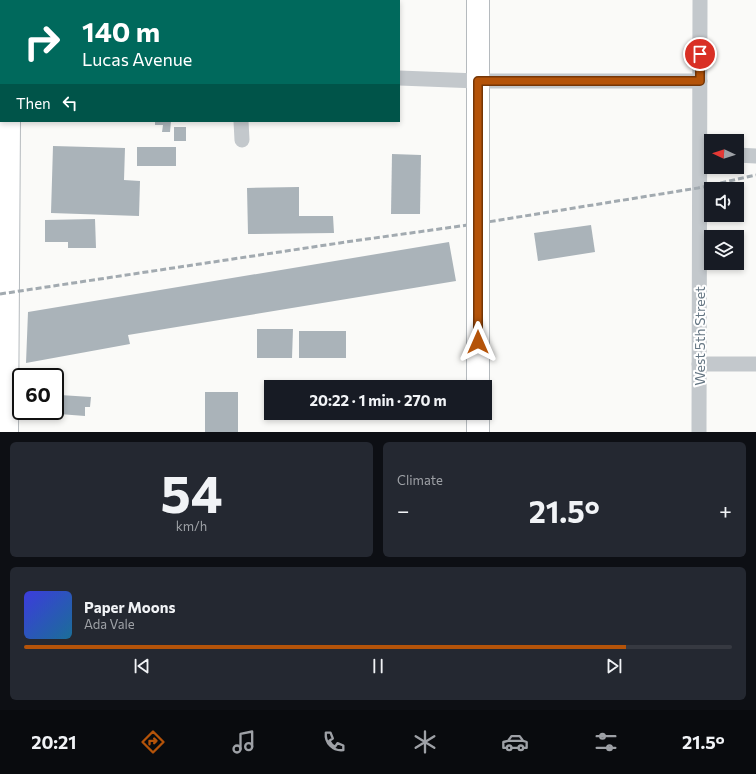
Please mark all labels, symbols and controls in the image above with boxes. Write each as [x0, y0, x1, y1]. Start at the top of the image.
text: 140 m [82, 14, 160, 48]
icon: right [16, 16, 68, 68]
pin [683, 37, 717, 71]
icon: arrive [689, 43, 711, 65]
text: Lucas Avenue [82, 48, 192, 70]
icon: left [59, 92, 81, 114]
text: Then [16, 94, 51, 112]
north arrow [704, 134, 744, 174]
map controls [704, 134, 744, 270]
button: sound [704, 182, 744, 222]
button: layers [704, 230, 744, 270]
street label: West 5th Street [691, 286, 708, 386]
position arrow [457, 321, 499, 363]
speed limit sign: 60 [12, 368, 64, 420]
text: 20:22 · 1 min · 270 m [310, 391, 446, 409]
text: 54 [160, 460, 223, 524]
text: Climate [397, 472, 443, 488]
text: 21.5° [529, 492, 600, 529]
text: − [397, 497, 410, 524]
text: + [719, 497, 732, 524]
text: km/h [176, 518, 207, 534]
text: Paper Moons [84, 598, 175, 616]
text: Ada Vale [84, 616, 135, 632]
icon: previous [131, 655, 153, 677]
icon: pause [367, 655, 389, 677]
icon: next [603, 655, 625, 677]
icon: directions [139, 728, 167, 756]
icon: music [230, 728, 258, 756]
icon: phone [320, 728, 348, 756]
icon: climate [411, 728, 439, 756]
icon: car [501, 728, 529, 756]
icon: filters [592, 728, 620, 756]
text: 20:21 [31, 731, 77, 753]
text: 21.5° [682, 731, 725, 753]

